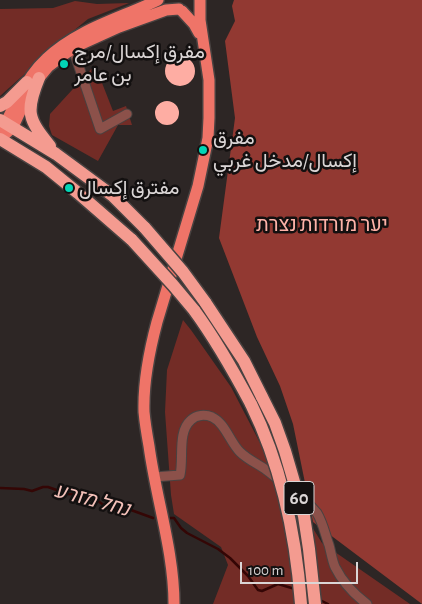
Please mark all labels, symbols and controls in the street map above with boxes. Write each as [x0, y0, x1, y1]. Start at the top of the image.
place label: مفرق إكسال/مرج بن عامر [74, 40, 205, 87]
marker: مفرق إكسال/مرج بن عامر [58, 58, 70, 70]
place label: مفرق إكسال/مدخل غربي [213, 126, 357, 173]
marker: مفرق إكسال/مدخل غربي [197, 144, 209, 156]
place label: مفترق إكسال [79, 176, 179, 200]
marker: مفترق إكسال [63, 182, 75, 194]
park label: יער מורדות נצרת [256, 213, 388, 237]
water label: נחל מזרע [51, 478, 133, 522]
road number: 60 [284, 482, 314, 514]
scale bar [242, 552, 360, 584]
text: 100 m [248, 563, 283, 578]

